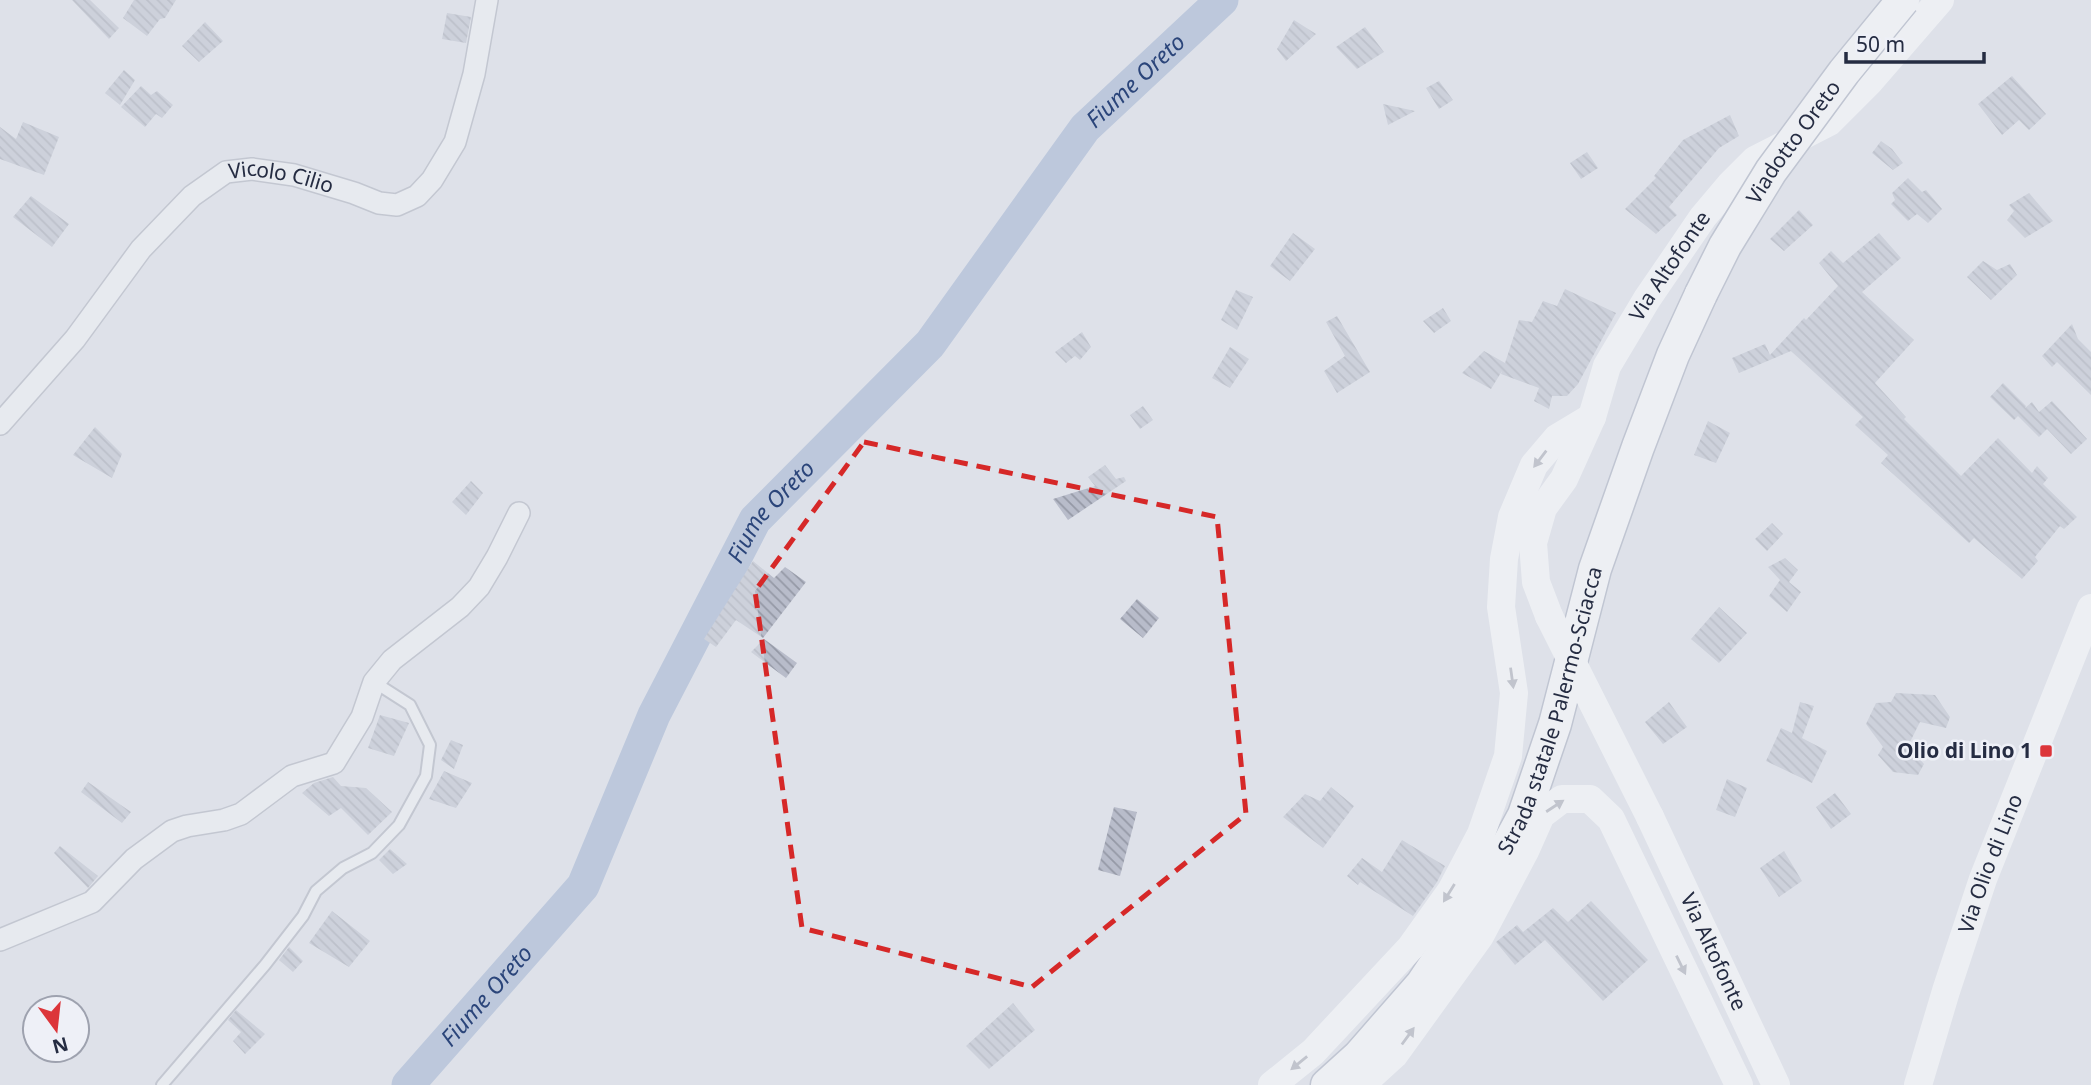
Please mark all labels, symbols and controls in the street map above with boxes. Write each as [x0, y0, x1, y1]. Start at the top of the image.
scale bar [1846, 21, 1984, 65]
water label: Fiume Oreto [1078, 26, 1192, 134]
text: 50 m [1856, 30, 1905, 58]
street label: Viadotto Oreto [1739, 74, 1846, 209]
street label: Vicolo Cilio [227, 154, 337, 199]
street label: Via Altofonte [1622, 205, 1716, 326]
one-way arrow [1532, 450, 1547, 468]
water label: Fiume Oreto [719, 452, 821, 568]
street label: Strada statale Palermo-Sciacca [1490, 563, 1608, 859]
one-way arrow [1507, 668, 1518, 690]
place label: Olio di Lino 1 [1897, 736, 2032, 764]
marker: Olio di Lino 1 [2038, 743, 2054, 759]
street label: Via Olio di Lino [1951, 790, 2029, 937]
one-way arrow [1545, 799, 1565, 812]
one-way arrow [1442, 883, 1455, 902]
street label: Via Altofonte [1675, 888, 1754, 1015]
water label: Fiume Oreto [432, 937, 539, 1053]
one-way arrow [1676, 954, 1687, 975]
north arrow [21, 994, 91, 1064]
one-way arrow [1401, 1027, 1415, 1045]
text: N [50, 1031, 71, 1060]
one-way arrow [1291, 1055, 1308, 1070]

